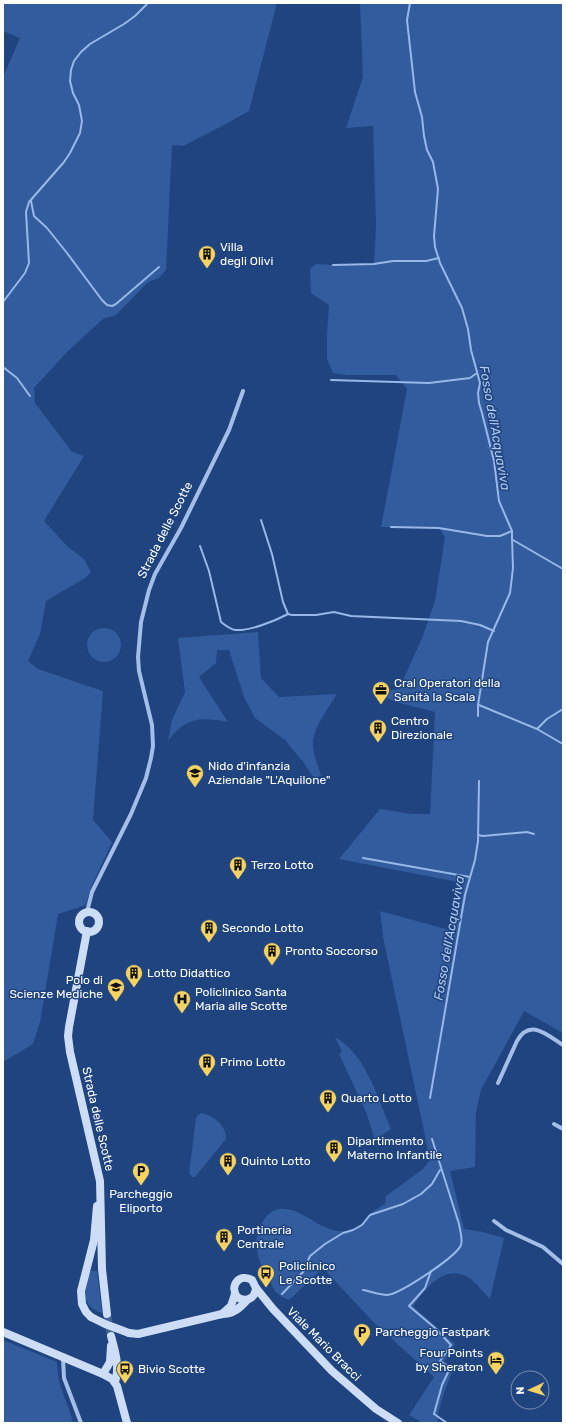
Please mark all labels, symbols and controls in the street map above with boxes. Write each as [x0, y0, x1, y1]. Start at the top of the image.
place label: Villa degli Olivi [220, 240, 273, 268]
building icon: Villa degli Olivi [197, 244, 217, 269]
water label: Fosso dell'Acquaviva [477, 365, 513, 492]
street label: Strada delle Scotte [135, 479, 195, 581]
place label: Cral Operatori della Sanità la Scala [394, 676, 500, 704]
office icon: Cral Operatori della Sanità la Scala [371, 680, 391, 705]
place label: Centro Direzionale [391, 714, 453, 742]
building icon: Centro Direzionale [368, 718, 388, 743]
place label: Nido d'infanzia Aziendale "L'Aquilone" [208, 759, 330, 787]
school or university icon: Nido d'infanzia Aziendale "L'Aquilone" [185, 763, 205, 788]
building icon: Terzo Lotto [228, 855, 248, 880]
place label: Terzo Lotto [251, 858, 314, 872]
water label: Fosso dell'Acquaviva [431, 874, 467, 1001]
building icon: Secondo Lotto [199, 918, 219, 943]
place label: Secondo Lotto [222, 921, 304, 935]
building icon: Pronto Soccorso [262, 941, 282, 966]
place label: Pronto Soccorso [285, 944, 378, 958]
building icon: Lotto Didattico [124, 963, 144, 988]
place label: Lotto Didattico [147, 966, 230, 980]
place label: Polo di Scienze Mediche [9, 973, 103, 1001]
school or university icon: Polo di Scienze Mediche [106, 977, 126, 1002]
place label: Policlinico Santa Maria alle Scotte [195, 985, 288, 1013]
hospital icon: Policlinico Santa Maria alle Scotte [172, 989, 192, 1014]
building icon: Primo Lotto [197, 1052, 217, 1077]
place label: Primo Lotto [220, 1055, 286, 1069]
street label: Strada delle Scotte [79, 1066, 117, 1173]
building icon: Quarto Lotto [318, 1088, 338, 1113]
place label: Quarto Lotto [341, 1091, 412, 1105]
place label: Dipartimemto Materno Infantile [347, 1134, 442, 1162]
building icon: Dipartimemto Materno Infantile [324, 1138, 344, 1163]
building icon: Quinto Lotto [218, 1151, 238, 1176]
place label: Quinto Lotto [241, 1154, 311, 1168]
parking icon: Parcheggio Eliporto [131, 1161, 151, 1186]
place label: Parcheggio Eliporto [109, 1187, 173, 1215]
place label: Portineria Centrale [237, 1223, 292, 1251]
building icon: Portineria Centrale [214, 1227, 234, 1252]
place label: Policlinico Le Scotte [279, 1259, 336, 1287]
bus stop icon: Policlinico Le Scotte [256, 1263, 276, 1288]
street label: Viale Mario Bracci [284, 1304, 364, 1384]
parking icon: Parcheggio Fastpark [352, 1322, 372, 1347]
place label: Parcheggio Fastpark [375, 1325, 491, 1339]
place label: Four Points by Sheraton [415, 1346, 483, 1374]
hotel icon: Four Points by Sheraton [486, 1350, 506, 1375]
bus stop icon: Bivio Scotte [115, 1359, 135, 1384]
place label: Bivio Scotte [138, 1362, 206, 1376]
north arrow [510, 1370, 550, 1410]
text: N [514, 1386, 527, 1395]

